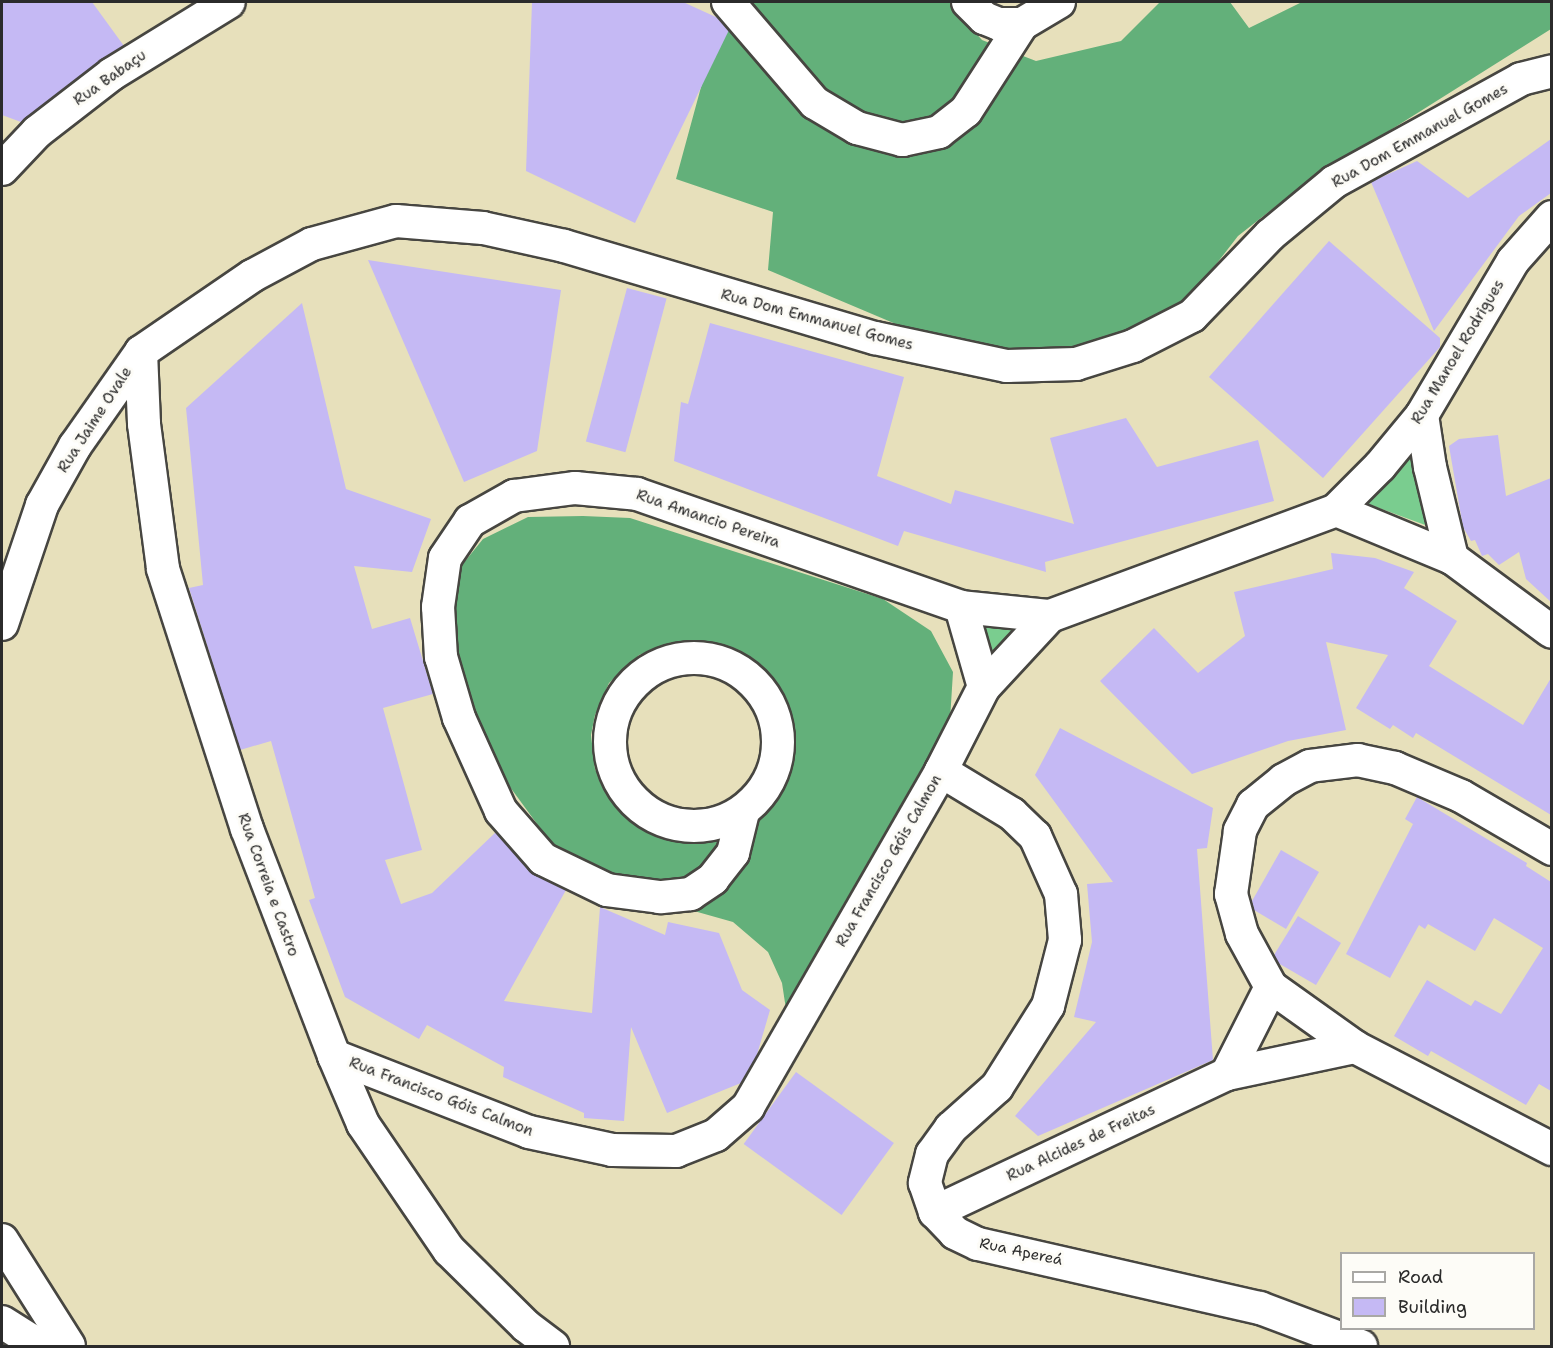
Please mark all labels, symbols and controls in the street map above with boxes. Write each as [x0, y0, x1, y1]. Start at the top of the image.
street label: Rua Babaçu [70, 46, 150, 110]
street label: Rua Dom Emmanuel Gomes [1329, 80, 1511, 192]
street label: Rua Manoel Rodrigues [1408, 277, 1508, 427]
street label: Rua Dom Emmanuel Gomes [719, 286, 915, 354]
street label: Rua Jaime Ovale [54, 364, 136, 476]
street label: Rua Amancio Pereira [634, 486, 782, 552]
street label: Rua Francisco Góis Calmon [832, 772, 946, 950]
street label: Rua Correia e Castro [234, 811, 302, 959]
street label: Rua Francisco Góis Calmon [346, 1054, 536, 1140]
street label: Rua Alcides de Freitas [1004, 1101, 1158, 1185]
street label: Rua Apereá [978, 1234, 1064, 1270]
legend [1340, 1252, 1535, 1330]
text: Road [1398, 1265, 1443, 1289]
text: Building [1398, 1295, 1467, 1319]

